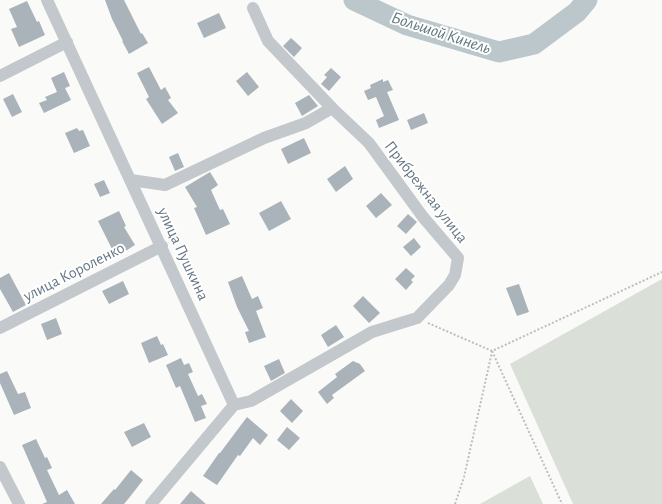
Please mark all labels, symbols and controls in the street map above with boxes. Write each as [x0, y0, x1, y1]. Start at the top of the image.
water label: Большой Кинель [389, 7, 493, 59]
street label: Прибрежная улица [380, 137, 472, 247]
street label: улица Пушкина [153, 204, 213, 304]
street label: улица Короленко [20, 238, 128, 306]

